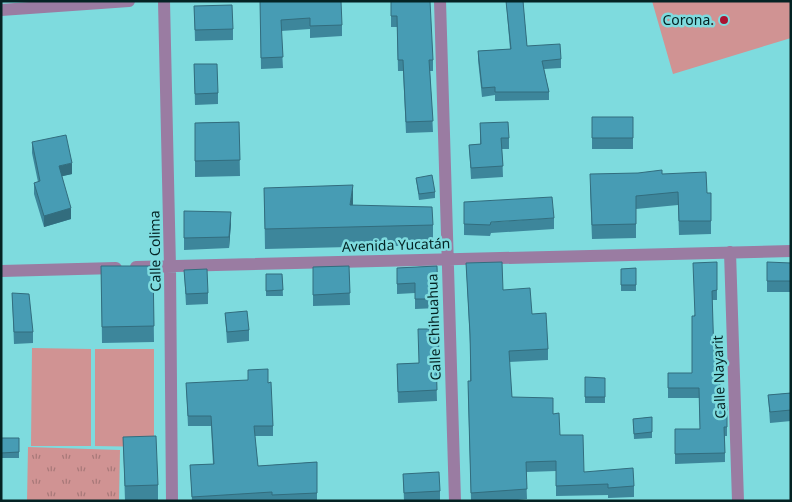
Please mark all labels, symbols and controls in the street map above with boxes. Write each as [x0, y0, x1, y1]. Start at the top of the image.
place label: Corona. [662, 10, 714, 29]
marker: Corona. [718, 14, 730, 26]
street label: Calle Colima [144, 210, 165, 292]
street label: Avenida Yucatán [341, 233, 451, 256]
street label: Calle Chihuahua [422, 273, 445, 381]
street label: Calle Nayarit [708, 335, 729, 419]

